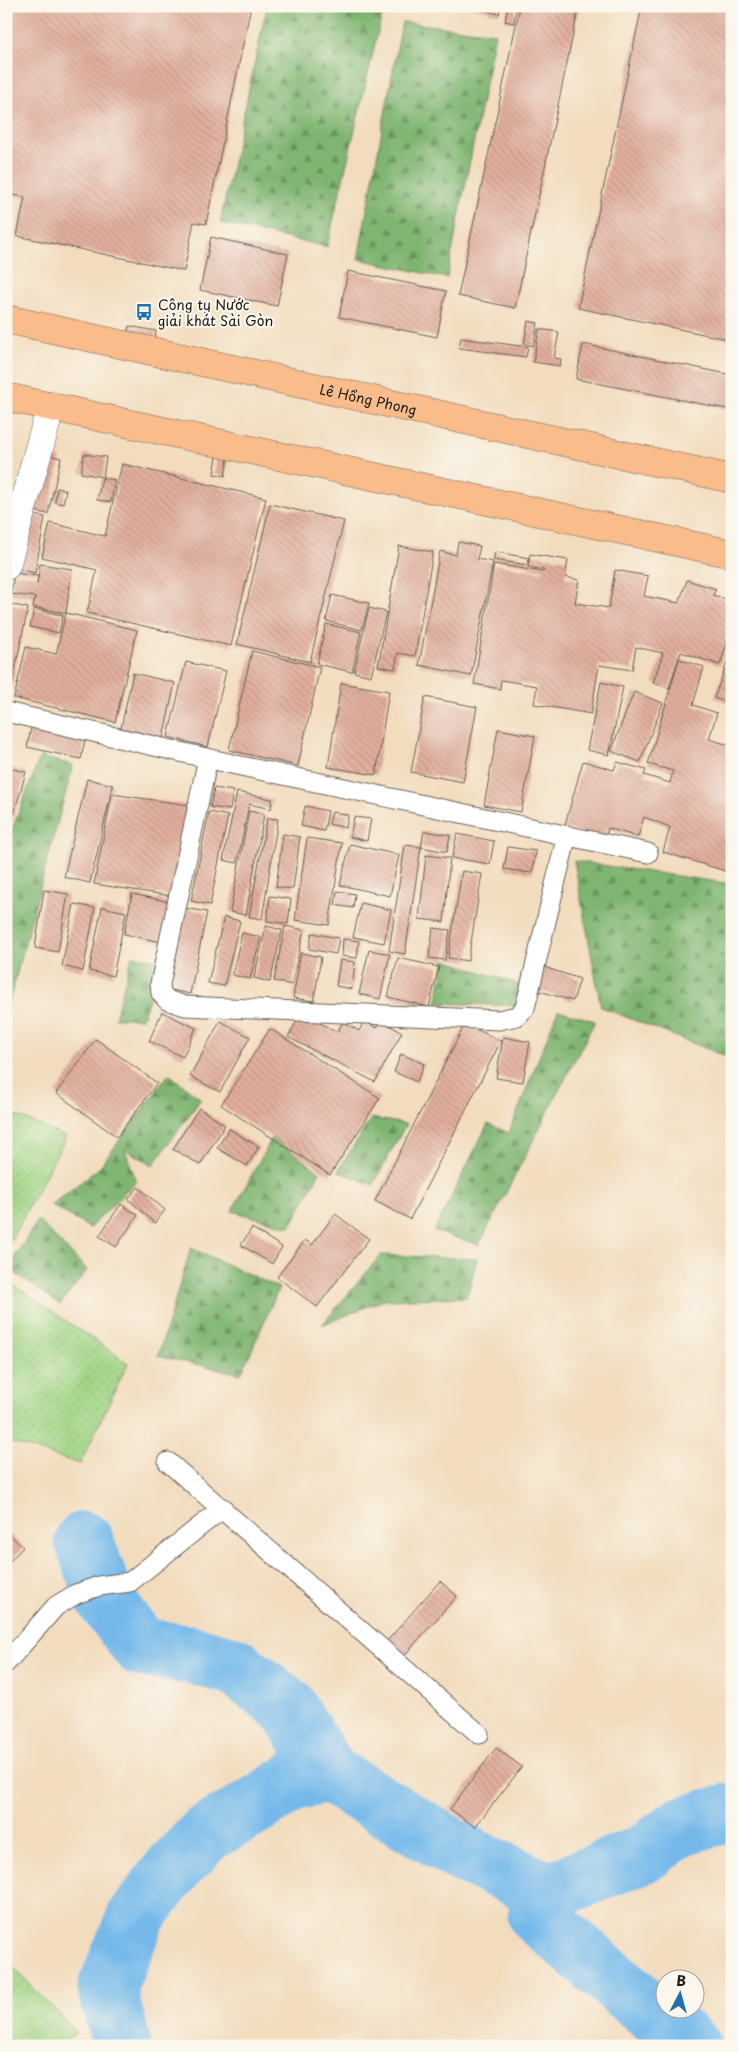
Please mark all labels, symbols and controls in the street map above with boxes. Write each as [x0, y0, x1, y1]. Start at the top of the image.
place label: Công ty Nước giải khát Sài Gòn [158, 294, 273, 331]
bus stop icon: Công ty Nước giải khát Sài Gòn [134, 302, 154, 322]
street label: Lê Hồng Phong [318, 378, 419, 420]
north arrow [656, 1970, 706, 2020]
text: B [676, 1970, 687, 1992]

